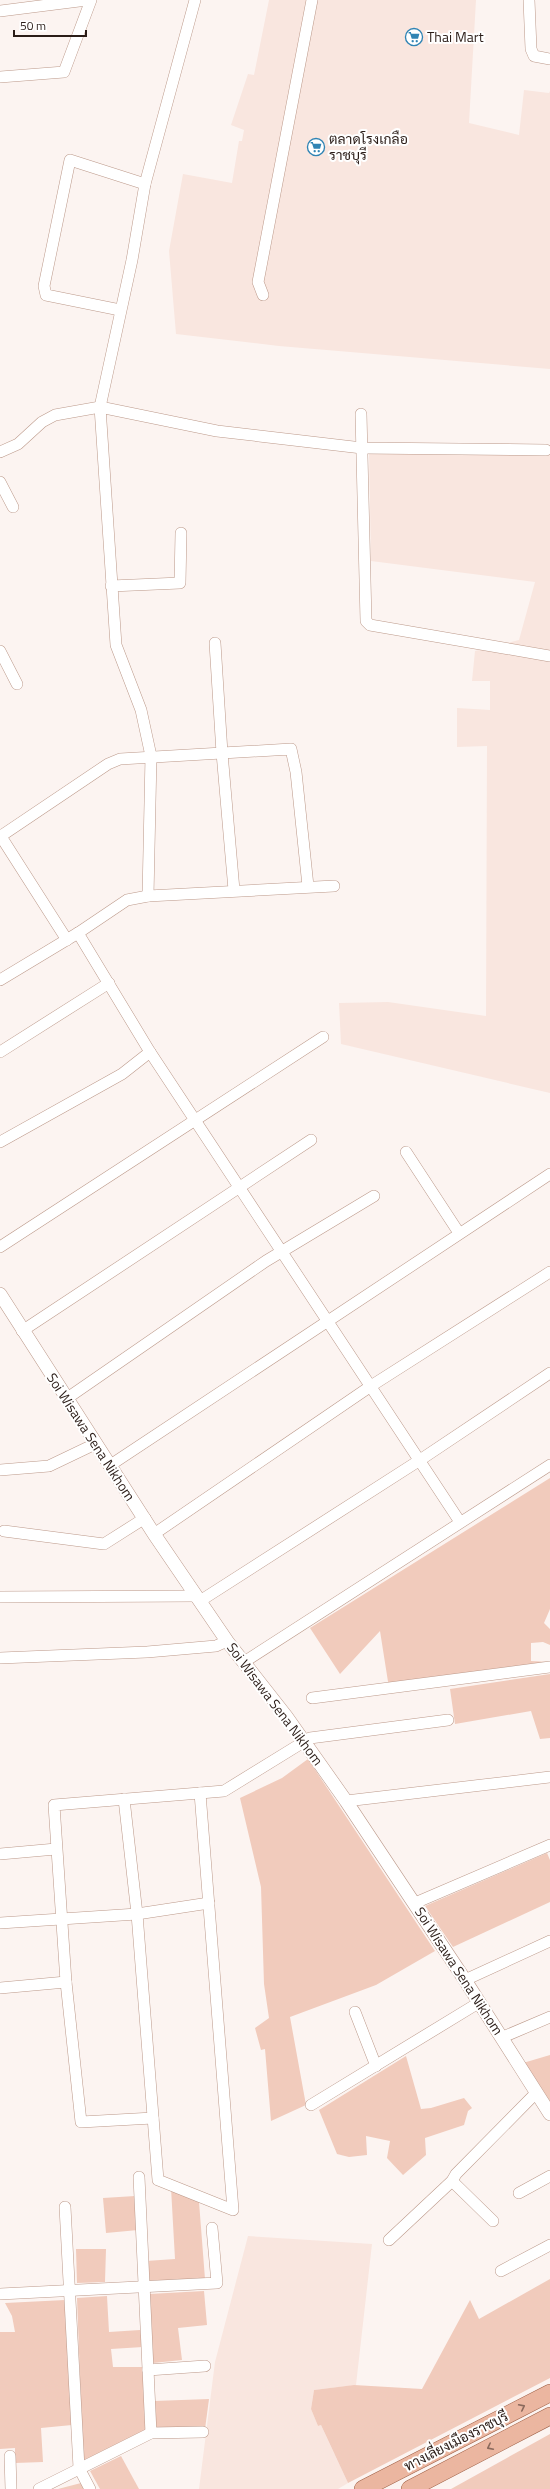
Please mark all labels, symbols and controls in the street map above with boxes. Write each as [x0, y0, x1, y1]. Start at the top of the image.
scale bar [14, 12, 86, 38]
text: 50 m [20, 16, 46, 35]
place label: Thai Mart [427, 26, 484, 47]
supermarket icon: Thai Mart [404, 27, 424, 47]
place label: ตลาดโรงเกลือ ราชบุรี [329, 128, 408, 165]
supermarket icon: ตลาดโรงเกลือ ราชบุรี [306, 137, 326, 157]
street label: Soi Wisawa Sena Nikhom [42, 1369, 141, 1505]
street label: Soi Wisawa Sena Nikhom [222, 1638, 329, 1769]
street label: Soi Wisawa Sena Nikhom [410, 1903, 509, 2039]
street label: ทางเลี่ยงเมืองราชบุรี [400, 2404, 512, 2476]
one-way arrow [518, 2404, 525, 2412]
one-way arrow [487, 2442, 495, 2450]

